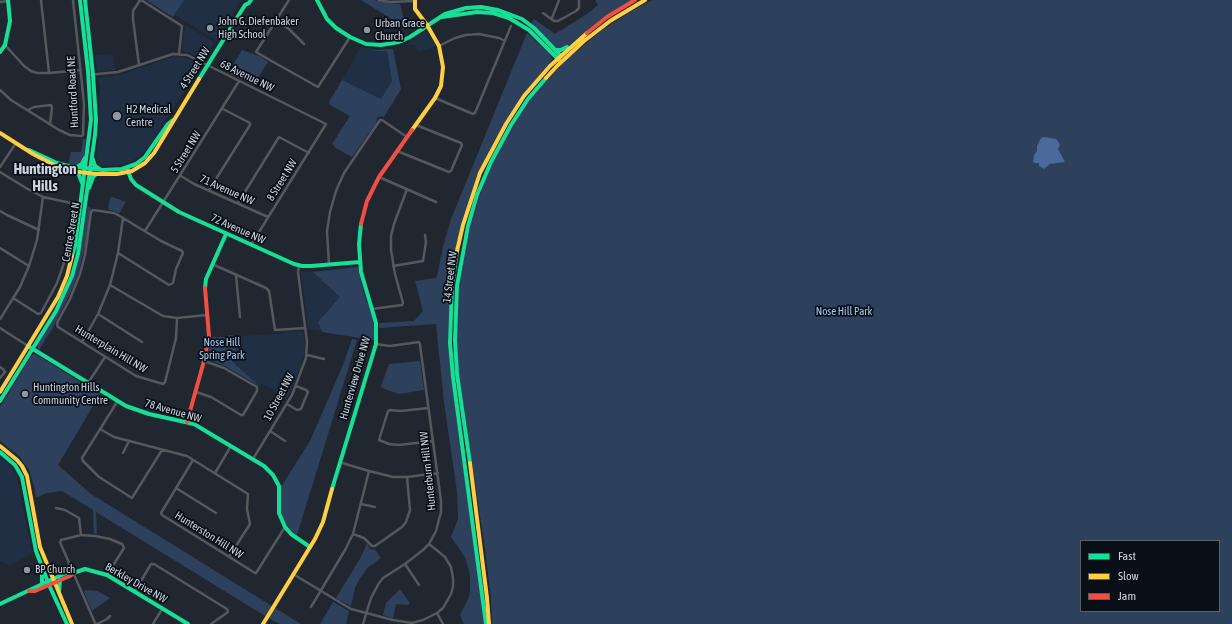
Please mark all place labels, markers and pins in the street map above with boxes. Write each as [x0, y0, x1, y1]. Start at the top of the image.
place label: John G. Diefenbaker High School [218, 15, 298, 41]
place label: Urban Grace Church [375, 17, 425, 43]
marker: John G. Diefenbaker High School [205, 23, 215, 33]
marker: Urban Grace Church [362, 25, 372, 35]
place label: H2 Medical Centre [126, 103, 171, 129]
marker: H2 Medical Centre [111, 110, 123, 122]
place label: Huntington Hills Community Centre [33, 381, 108, 407]
marker: Huntington Hills Community Centre [20, 389, 30, 399]
place label: BP Church [35, 563, 75, 577]
marker: BP Church [22, 565, 32, 575]

